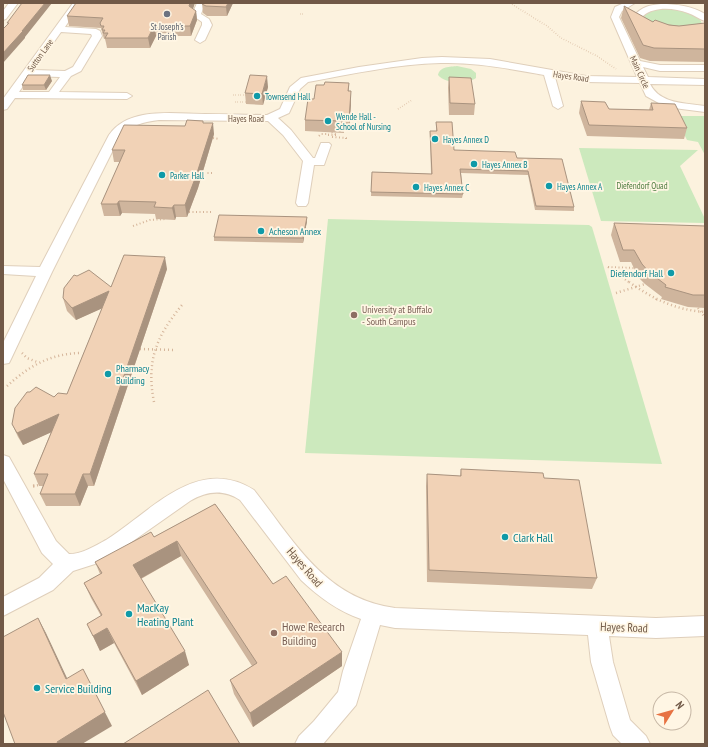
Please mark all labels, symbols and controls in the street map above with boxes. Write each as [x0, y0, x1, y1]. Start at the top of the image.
marker: St Joseph's Parish [162, 9, 172, 19]
place label: St Joseph's Parish [150, 21, 184, 42]
street label: Sutton Lane [25, 36, 56, 73]
street label: Main Circle [628, 54, 652, 90]
street label: Hayes Road [552, 68, 590, 84]
marker: Townsend Hall [252, 91, 262, 101]
place label: Townsend Hall [265, 91, 311, 102]
place label: Wende Hall - School of Nursing [336, 111, 391, 132]
street label: Hayes Road [228, 113, 264, 124]
marker: Wende Hall - School of Nursing [323, 116, 333, 126]
marker: Hayes Annex D [430, 134, 440, 144]
place label: Hayes Annex D [443, 134, 489, 145]
marker: Hayes Annex B [469, 159, 479, 169]
place label: Hayes Annex B [482, 159, 528, 170]
marker: Parker Hall [157, 170, 167, 180]
place label: Parker Hall [170, 170, 205, 181]
park label: Diefendorf Quad [616, 180, 668, 191]
marker: Hayes Annex A [544, 181, 554, 191]
place label: Hayes Annex A [557, 181, 603, 192]
marker: Hayes Annex C [411, 182, 421, 192]
place label: Hayes Annex C [424, 182, 469, 193]
place label: Acheson Annex [269, 225, 321, 238]
marker: Acheson Annex [256, 226, 266, 236]
place label: Diefendorf Hall [610, 267, 664, 280]
marker: Diefendorf Hall [666, 268, 676, 278]
place label: University at Buffalo - South Campus [362, 303, 432, 328]
marker: University at Buffalo - South Campus [349, 310, 359, 320]
place label: Pharmacy Building [116, 362, 150, 387]
marker: Pharmacy Building [103, 369, 113, 379]
place label: Clark Hall [513, 530, 553, 545]
marker: Clark Hall [500, 532, 510, 542]
street label: Hayes Road [284, 544, 326, 590]
place label: MacKay Heating Plant [137, 600, 194, 629]
marker: MacKay Heating Plant [124, 609, 134, 619]
place label: Howe Research Building [282, 619, 345, 648]
street label: Hayes Road [600, 619, 648, 635]
marker: Howe Research Building [269, 628, 279, 638]
place label: Service Building [45, 681, 112, 696]
marker: Service Building [32, 683, 42, 693]
north arrow [652, 691, 692, 731]
text: N [673, 698, 687, 712]

